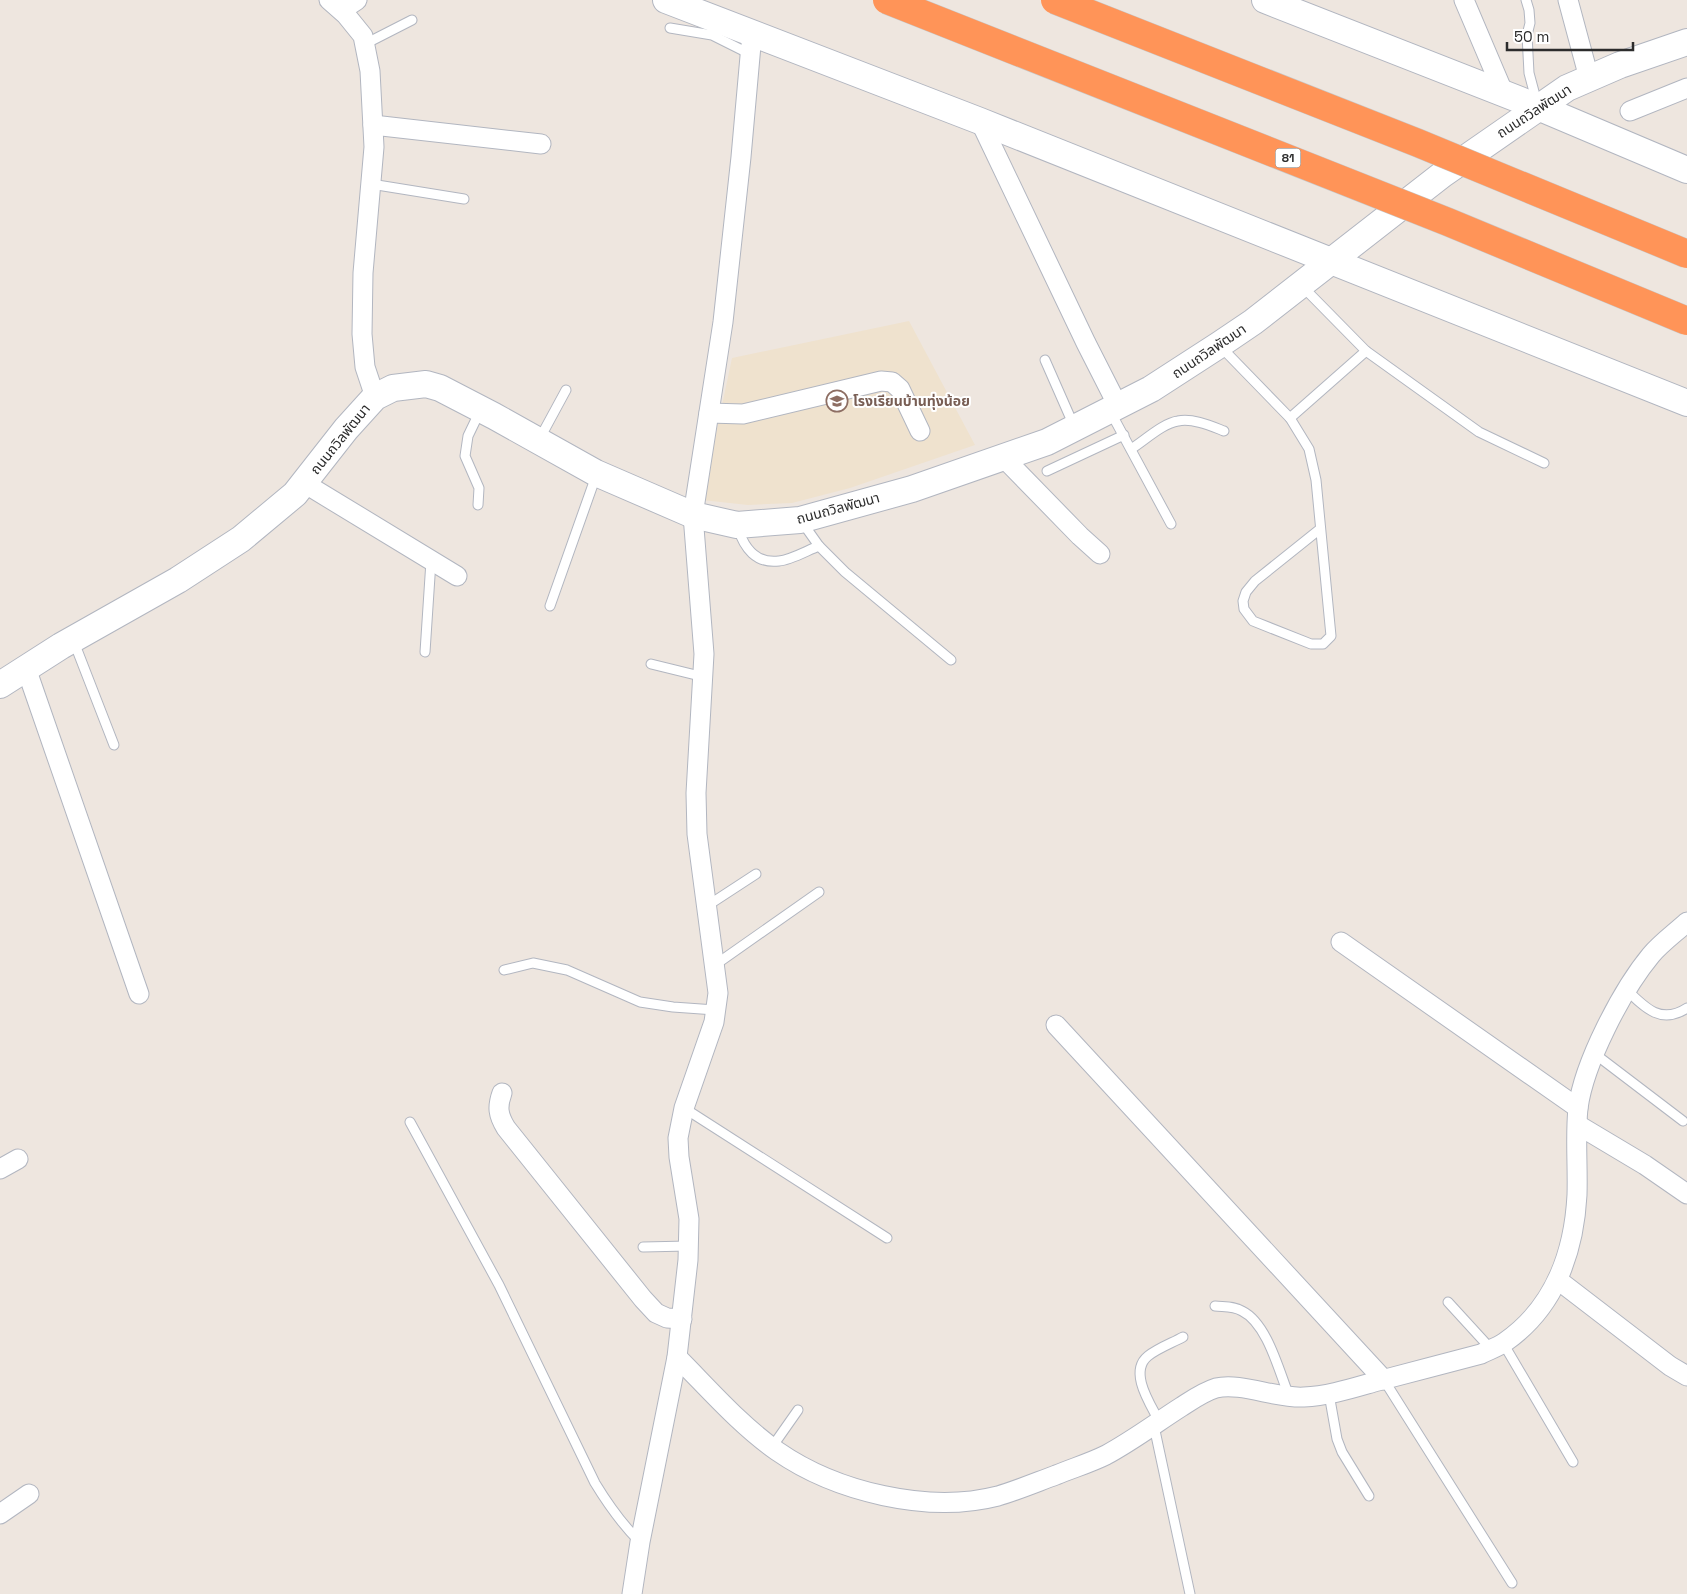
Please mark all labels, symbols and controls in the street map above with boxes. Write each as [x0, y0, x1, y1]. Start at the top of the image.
scale bar [1507, 20, 1633, 52]
text: 50 m [1514, 27, 1549, 46]
street label: ถนนถวิลพัฒนา [1493, 80, 1575, 142]
road number: 81 [1276, 148, 1300, 168]
street label: ถนนถวิลพัฒนา [1169, 320, 1249, 382]
school or university icon: โรงเรียนบ้านทุ่งน้อย [825, 389, 849, 413]
place label: โรงเรียนบ้านทุ่งน้อย [853, 392, 970, 410]
street label: ถนนถวิลพัฒนา [306, 400, 374, 478]
street label: ถนนถวิลพัฒนา [794, 488, 882, 528]

